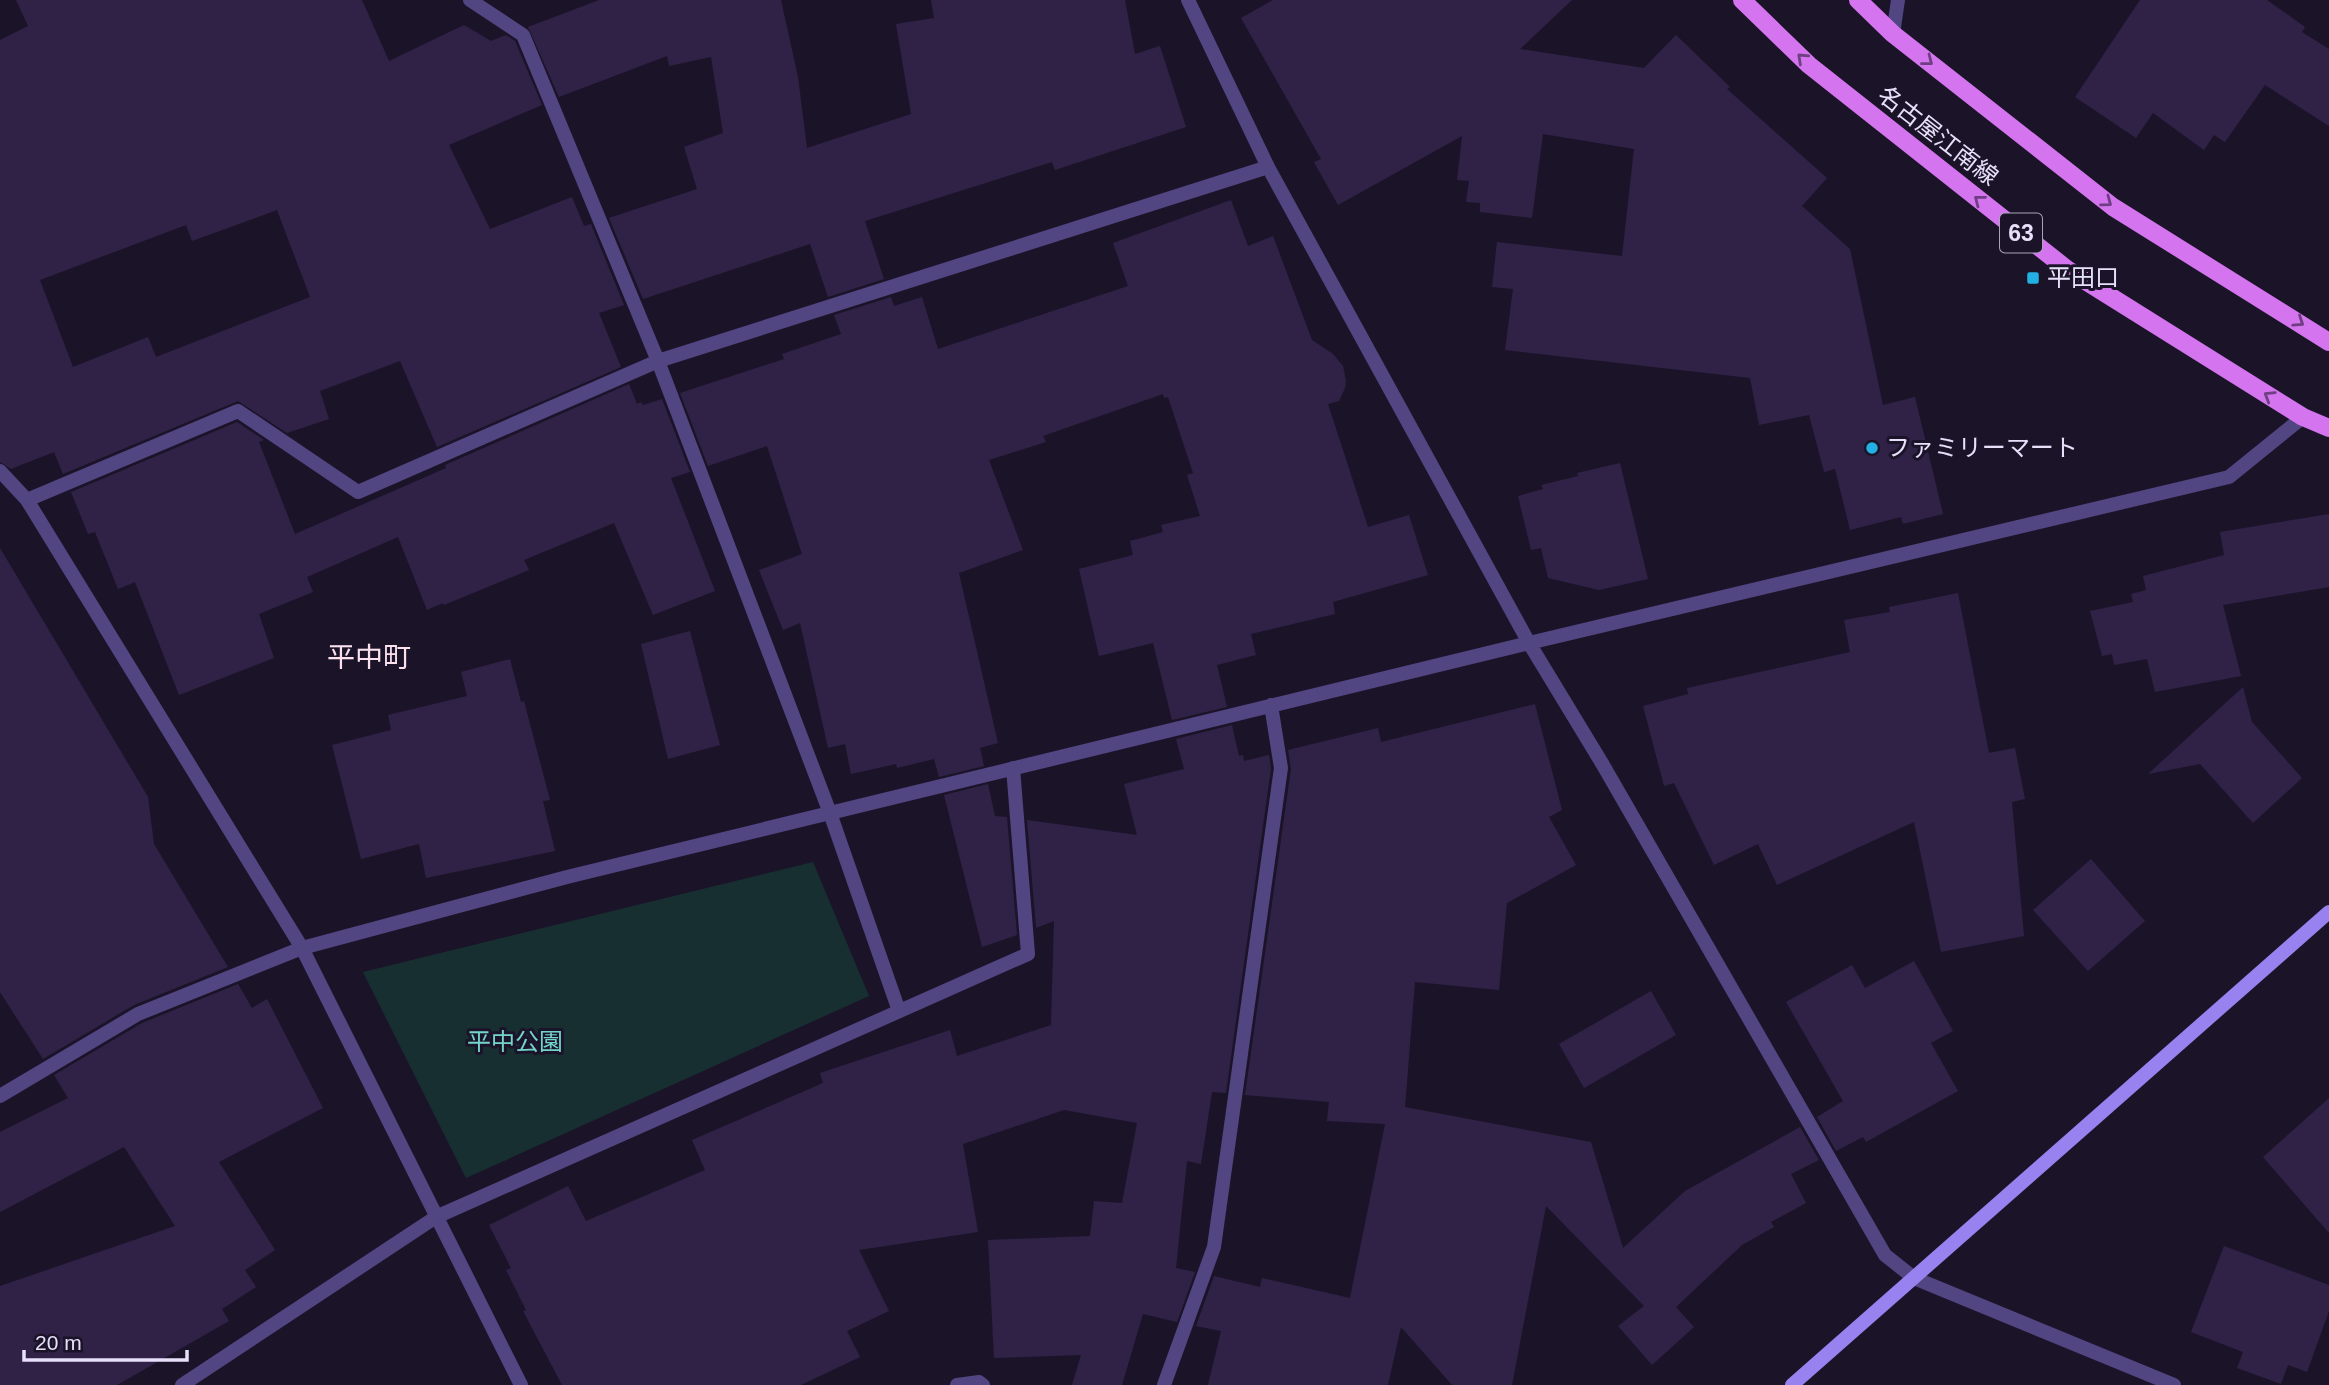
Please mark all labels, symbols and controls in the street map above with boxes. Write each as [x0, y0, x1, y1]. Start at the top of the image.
one-way arrow [1797, 53, 1810, 66]
one-way arrow [1919, 53, 1932, 65]
street label: 名古屋江南線 [1873, 81, 2003, 191]
one-way arrow [2099, 193, 2111, 206]
one-way arrow [1975, 196, 1988, 208]
road number: 63 [2000, 214, 2042, 252]
place label: 平田口 [2047, 264, 2119, 291]
marker: 平田口 [2025, 270, 2041, 286]
one-way arrow [2291, 314, 2304, 327]
one-way arrow [2264, 391, 2277, 404]
place label: ファミリーマート [1886, 434, 2078, 461]
marker: ファミリーマート [1864, 440, 1880, 456]
district label: 平中町 [327, 642, 411, 673]
park label: 平中公園 [467, 1028, 563, 1055]
scale bar [24, 1318, 187, 1362]
text: 20 m [35, 1331, 82, 1354]

